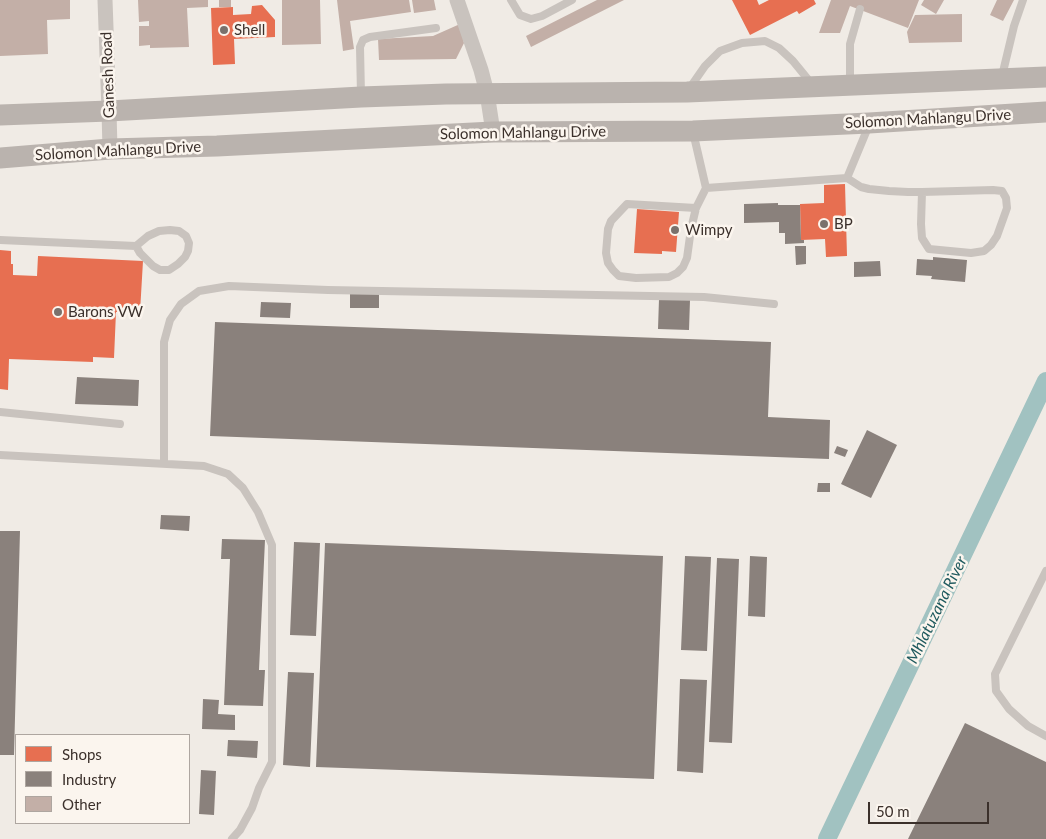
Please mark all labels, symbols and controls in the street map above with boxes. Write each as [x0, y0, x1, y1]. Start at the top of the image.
place label: Shell [234, 21, 265, 39]
marker: Shell [218, 24, 230, 36]
street label: Ganesh Road [97, 31, 119, 119]
street label: Solomon Mahlangu Drive [844, 106, 1012, 132]
street label: Solomon Mahlangu Drive [440, 123, 606, 143]
street label: Solomon Mahlangu Drive [34, 138, 202, 164]
place label: BP [834, 215, 853, 233]
marker: BP [818, 218, 830, 230]
place label: Wimpy [685, 221, 732, 239]
marker: Wimpy [669, 224, 681, 236]
place label: Barons VW [68, 303, 143, 321]
marker: Barons VW [52, 306, 64, 318]
water label: Mhlatuzana River [903, 553, 971, 667]
legend [15, 734, 190, 824]
text: Shops [62, 745, 102, 763]
text: Industry [62, 770, 116, 788]
scale bar [871, 792, 992, 824]
text: Other [62, 795, 101, 813]
text: 50 m [876, 802, 910, 820]

